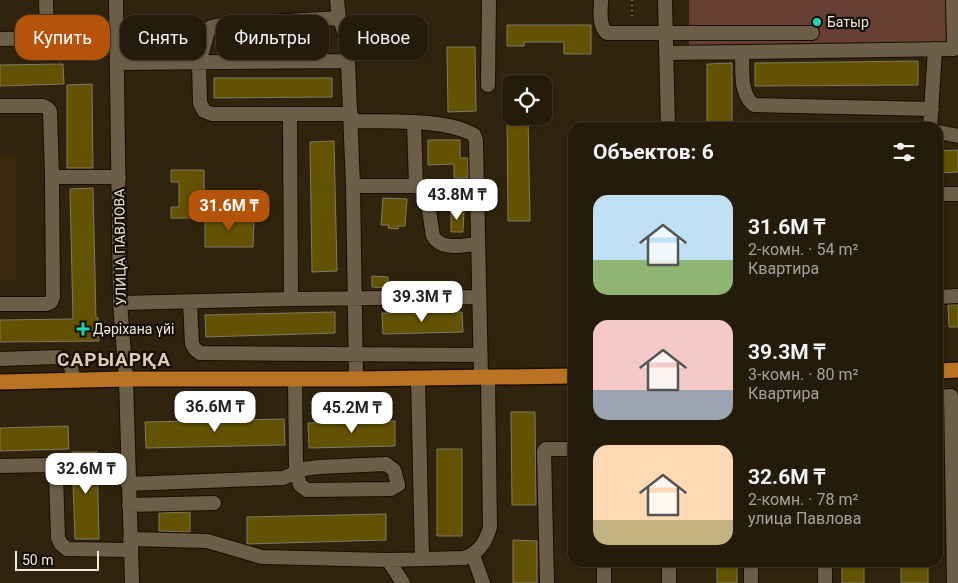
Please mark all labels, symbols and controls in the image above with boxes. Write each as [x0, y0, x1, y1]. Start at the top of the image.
place label: Батыр [827, 14, 869, 30]
chip: Купить [15, 15, 110, 60]
chip: Снять [120, 15, 206, 60]
chip: Фильтры [216, 15, 329, 60]
chip: Новое [339, 15, 428, 60]
marker: Батыр [811, 16, 823, 28]
map controls [502, 75, 552, 125]
button: locate [502, 75, 552, 125]
icon: filters [890, 138, 918, 166]
text: Объектов: 6 [593, 140, 714, 164]
pin: 43.8M ₸ [411, 178, 503, 221]
text: 43.8M ₸ [428, 185, 486, 204]
street label: УЛИЦА ПАВЛОВА [111, 189, 129, 305]
pin: 31.6M ₸ [183, 190, 275, 232]
text: 31.6M ₸ [200, 196, 258, 215]
icon: home [633, 215, 693, 275]
text: 31.6M ₸ [748, 215, 825, 239]
text: 2-комн. · 54 m² [748, 240, 858, 259]
text: Квартира [748, 259, 819, 278]
pin: 39.3M ₸ [376, 280, 468, 323]
text: 39.3M ₸ [393, 287, 451, 306]
place label: Дәріхана үйі [93, 321, 174, 337]
marker: Дәріхана үйі [77, 323, 89, 335]
icon: home [633, 340, 693, 400]
text: 39.3M ₸ [748, 340, 825, 364]
district label: САРЫАРҚА [57, 348, 171, 371]
text: 3-комн. · 80 m² [748, 365, 858, 384]
text: Квартира [748, 384, 819, 403]
pin: 36.6M ₸ [169, 390, 261, 433]
pin: 45.2M ₸ [306, 392, 398, 434]
text: 36.6M ₸ [186, 397, 244, 416]
text: 45.2M ₸ [323, 398, 381, 417]
pin: 32.6M ₸ [40, 452, 132, 495]
text: 32.6M ₸ [57, 459, 115, 478]
icon: home [633, 465, 693, 525]
text: 32.6M ₸ [748, 465, 825, 489]
text: 2-комн. · 78 m² [748, 490, 858, 509]
text: улица Павлова [748, 509, 861, 528]
scale bar [15, 548, 99, 571]
text: 50 m [22, 552, 54, 568]

